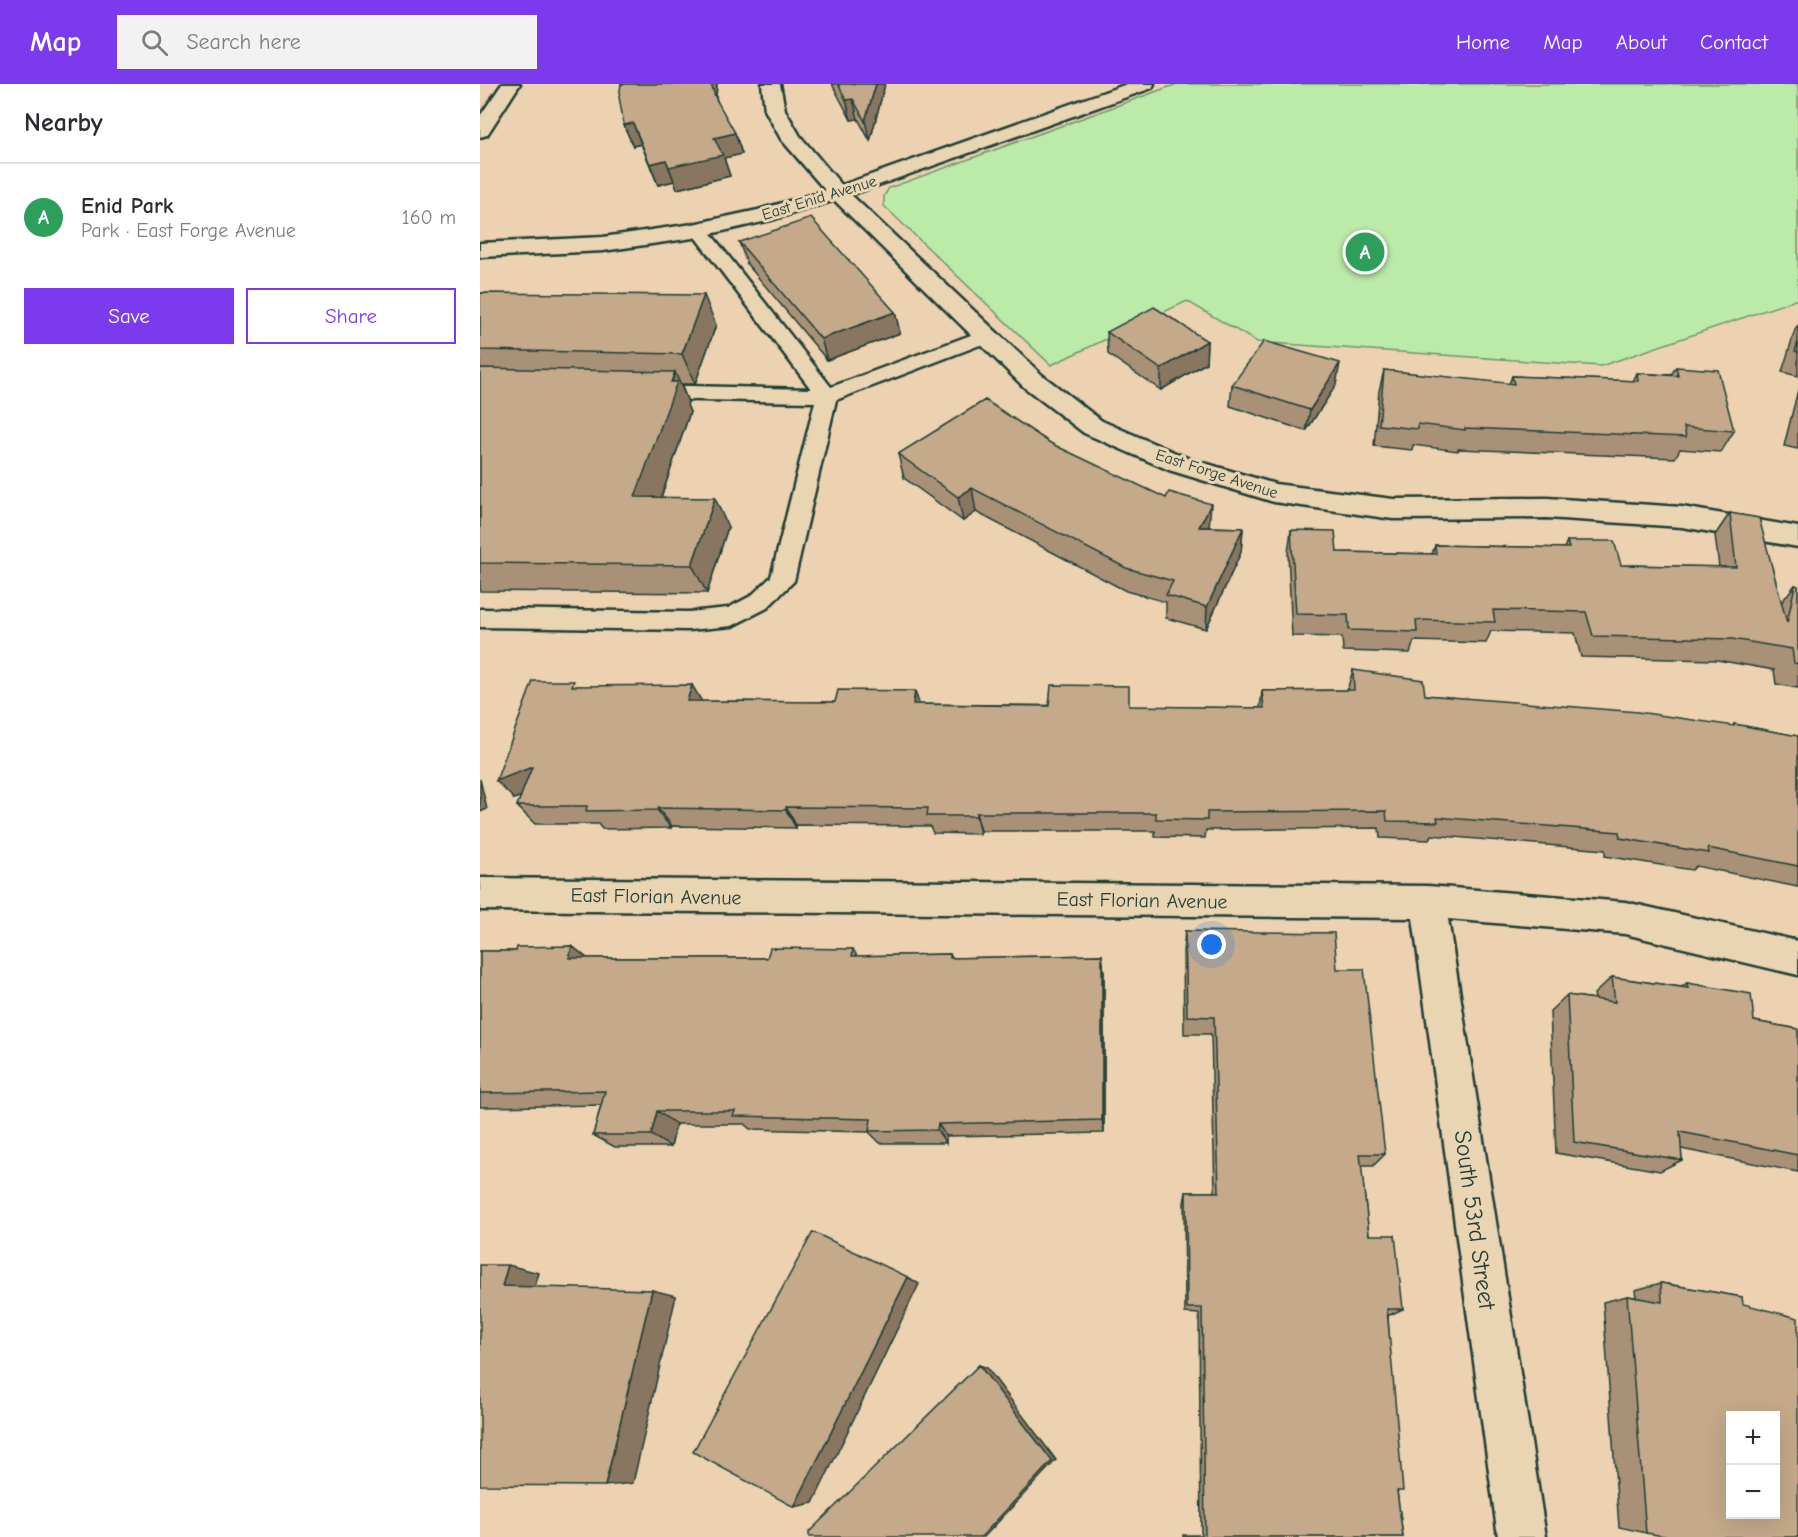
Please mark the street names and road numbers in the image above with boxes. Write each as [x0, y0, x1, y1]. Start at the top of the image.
street label: East Enid Avenue [760, 172, 879, 224]
street label: East Forge Avenue [1153, 446, 1280, 502]
street label: East Florian Avenue [570, 884, 742, 909]
street label: East Florian Avenue [1056, 888, 1228, 913]
street label: South 53rd Street [1449, 1129, 1502, 1313]

